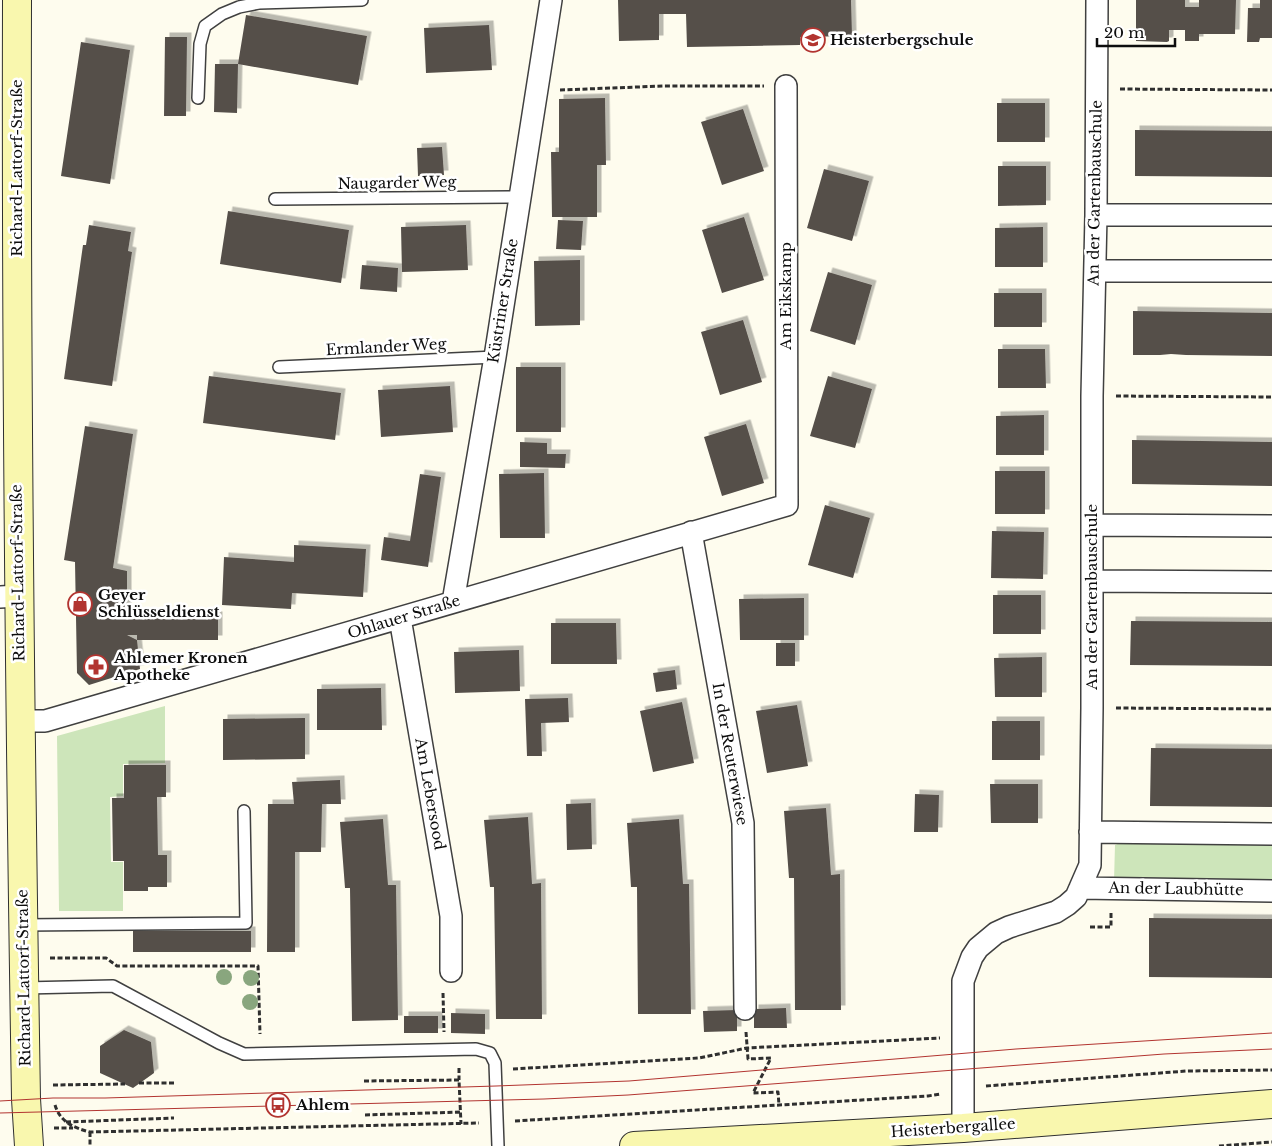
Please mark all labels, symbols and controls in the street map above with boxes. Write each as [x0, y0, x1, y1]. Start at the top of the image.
scale bar [1097, 15, 1174, 47]
text: 20 m [1104, 23, 1144, 42]
school or university icon: Heisterbergschule [800, 27, 826, 53]
place label: Heisterbergschule [830, 30, 974, 49]
street label: Richard-Lattorf-Straße [7, 79, 26, 257]
street label: An der Gartenbauschule [1083, 100, 1106, 287]
street label: Naugarder Weg [337, 172, 458, 193]
street label: Küstriner Straße [483, 237, 522, 365]
street label: Am Eikskamp [776, 242, 795, 351]
street label: Ermlander Weg [325, 334, 448, 359]
street label: Richard-Lattorf-Straße [6, 484, 29, 662]
street label: An der Gartenbauschule [1082, 504, 1101, 691]
place label: Geyer Schlüsseldienst [98, 585, 220, 621]
street label: Ohlauer Straße [345, 590, 462, 643]
shop icon: Geyer Schlüsseldienst [67, 591, 93, 617]
place label: Ahlemer Kronen Apotheke [113, 648, 248, 684]
pharmacy icon: Ahlemer Kronen Apotheke [83, 654, 109, 680]
street label: In der Reuterwiese [709, 681, 752, 827]
street label: Am Lebersood [411, 735, 450, 852]
street label: An der Laubhütte [1107, 878, 1244, 899]
street label: Richard-Lattorf-Straße [12, 889, 35, 1067]
bus stop icon: Ahlem [265, 1092, 291, 1118]
place label: Ahlem [295, 1095, 350, 1114]
street label: Heisterbergallee [890, 1114, 1016, 1141]

